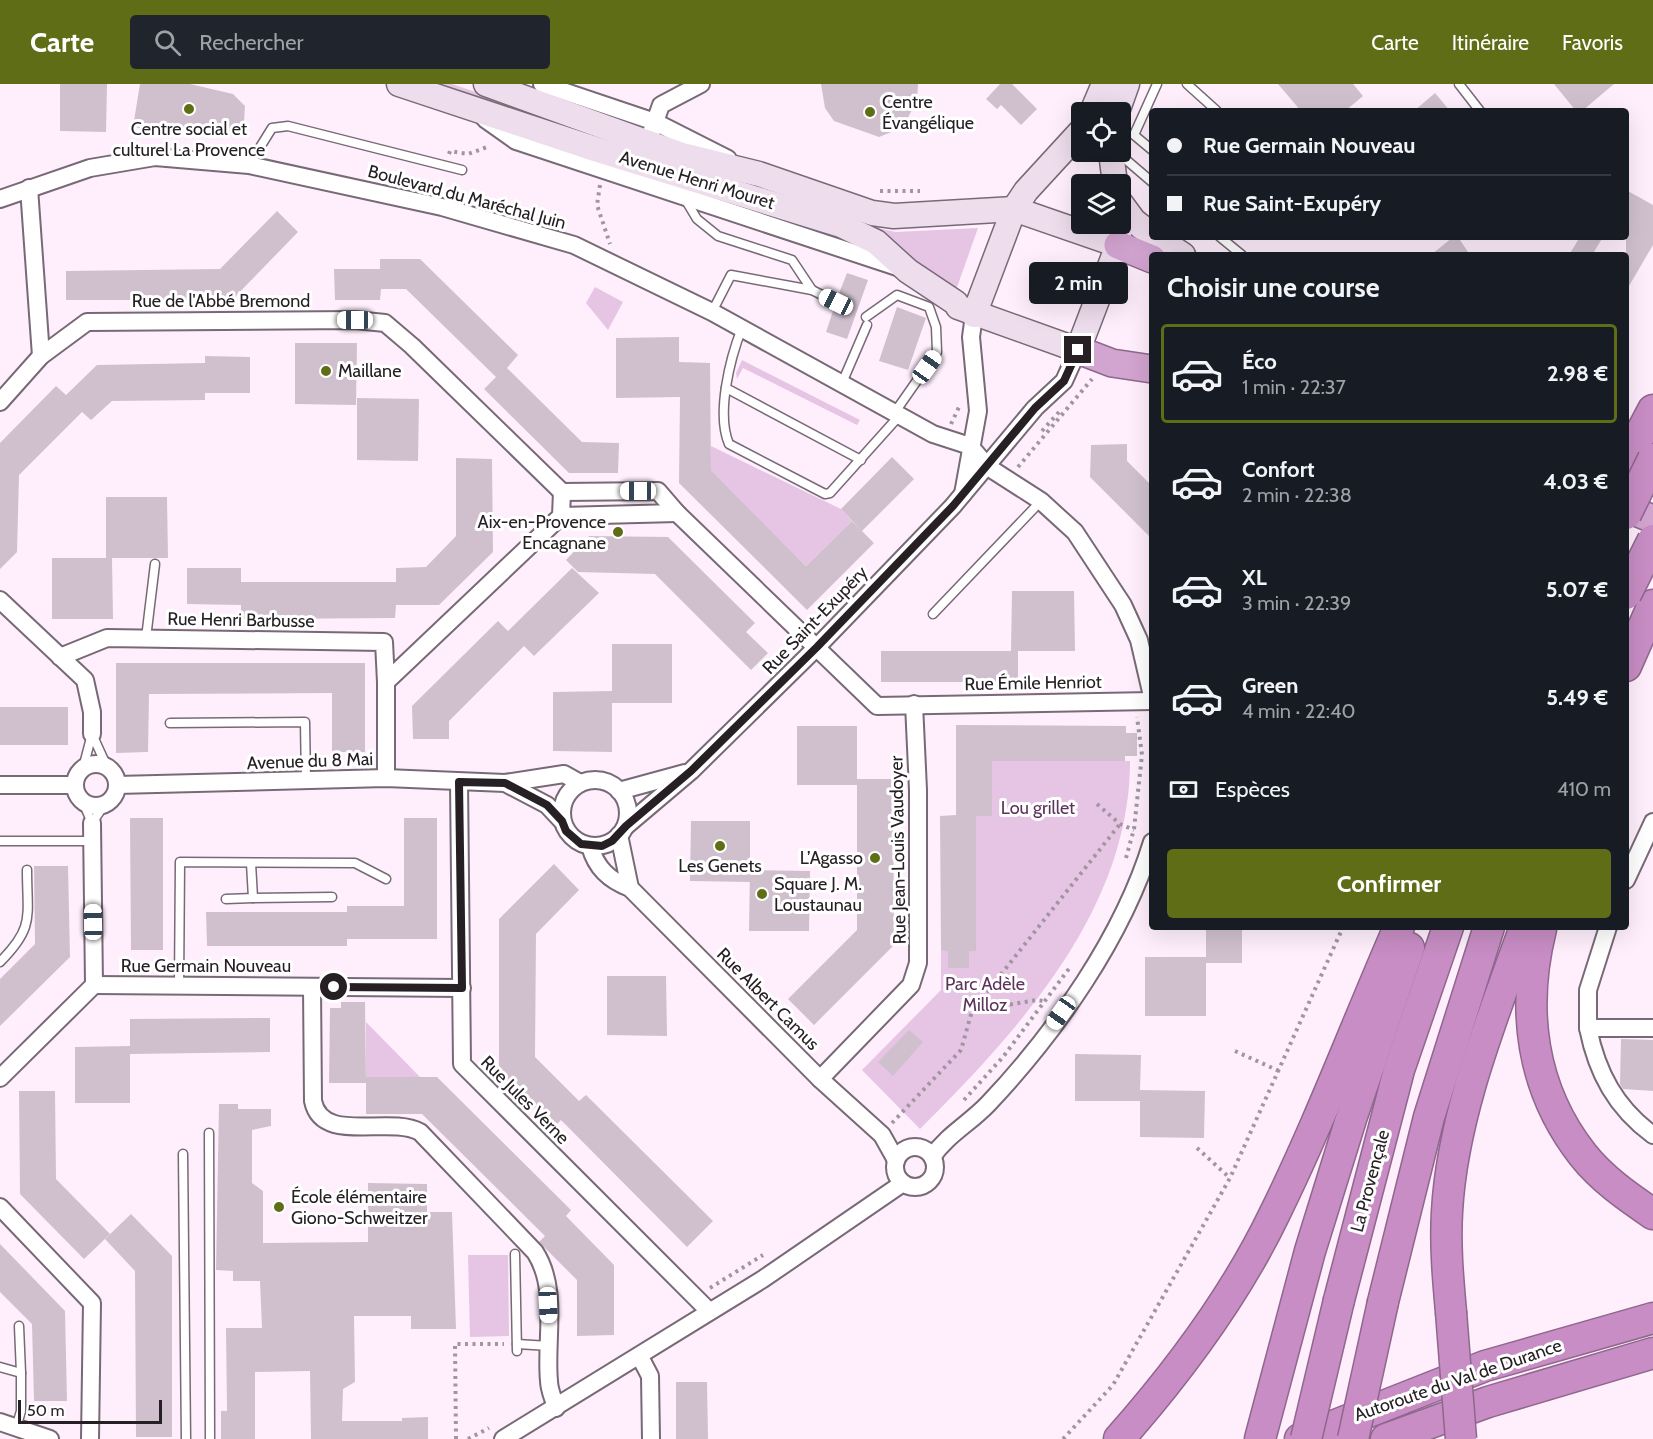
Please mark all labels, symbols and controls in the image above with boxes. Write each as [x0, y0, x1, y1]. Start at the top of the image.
search box [130, 15, 550, 69]
text: Carte [30, 25, 94, 59]
icon: search [151, 26, 184, 59]
text: Rechercher [199, 29, 303, 56]
text: Carte [1371, 30, 1419, 55]
text: Itinéraire [1452, 30, 1529, 55]
text: Favoris [1562, 30, 1623, 55]
place label: Centre Évangélique [882, 91, 974, 134]
marker: Centre social et culturel La Provence [182, 102, 196, 116]
map controls [1071, 102, 1131, 234]
button: locate [1071, 102, 1131, 162]
marker: Centre Évangélique [863, 105, 877, 119]
place label: Centre social et culturel La Provence [113, 118, 265, 161]
text: Rue Germain Nouveau [1203, 132, 1415, 159]
street label: Avenue Henri Mouret [617, 146, 777, 214]
street label: Boulevard du Maréchal Juin [366, 160, 568, 234]
button: layers [1071, 174, 1131, 234]
text: Rue Saint-Exupéry [1203, 190, 1381, 217]
callout: 2 min [1028, 263, 1128, 305]
text: 2 min [1054, 271, 1103, 295]
text: Choisir une course [1167, 271, 1380, 304]
car [816, 286, 856, 318]
street label: Rue de l'Abbé Bremond [132, 290, 310, 312]
car [337, 311, 373, 329]
route end [1064, 336, 1091, 363]
car [909, 347, 945, 387]
icon: car [1170, 347, 1224, 401]
text: Éco [1242, 348, 1277, 375]
place label: Maillane [338, 360, 401, 382]
text: 2.98 € [1547, 360, 1608, 387]
marker: Maillane [319, 364, 333, 378]
text: 1 min · 22:37 [1242, 375, 1346, 399]
icon: car [1170, 455, 1224, 509]
text: Confort [1242, 456, 1315, 483]
text: 4.03 € [1543, 468, 1608, 495]
car [620, 482, 656, 500]
text: 2 min · 22:38 [1242, 483, 1352, 507]
place label: Aix-en-Provence Encagnane [478, 511, 606, 554]
marker: Aix-en-Provence Encagnane [611, 525, 625, 539]
street label: Rue Saint-Exupéry [758, 561, 872, 679]
icon: car [1170, 563, 1224, 617]
text: XL [1242, 564, 1267, 591]
text: 5.07 € [1546, 576, 1608, 603]
text: 3 min · 22:39 [1242, 591, 1351, 615]
street label: Rue Henri Barbusse [167, 608, 315, 632]
street label: Rue Émile Henriot [964, 671, 1102, 695]
icon: car [1170, 671, 1224, 725]
text: Green [1242, 672, 1298, 699]
text: 5.49 € [1546, 684, 1608, 711]
text: 4 min · 22:40 [1242, 699, 1355, 723]
street label: Avenue du 8 Mai [246, 748, 374, 774]
street label: Rue Jean-Louis Vaudoyer [885, 755, 911, 944]
icon: cash [1167, 773, 1200, 806]
text: Espèces [1215, 776, 1290, 803]
text: 410 m [1557, 777, 1611, 801]
park label: Lou grillet [1001, 797, 1075, 819]
marker: Les Genets [713, 839, 727, 853]
place label: L’Agasso [800, 847, 863, 869]
button: Confirmer [1167, 849, 1611, 918]
marker: L’Agasso [868, 851, 882, 865]
place label: Les Genets [678, 855, 762, 877]
place label: Square J. M. Loustaunau [774, 873, 862, 916]
marker: Square J. M. Loustaunau [755, 887, 769, 901]
car [84, 904, 102, 940]
street label: Rue Albert Camus [712, 943, 824, 1055]
street label: Rue Germain Nouveau [121, 955, 291, 977]
route start [320, 973, 347, 1000]
park label: Parc Adèle Milloz [945, 973, 1025, 1016]
car [1043, 993, 1079, 1033]
street label: Rue Jules Verne [476, 1051, 574, 1149]
street label: La Provençale [1346, 1127, 1394, 1235]
place label: École élémentaire Giono-Schweitzer [291, 1186, 428, 1229]
marker: École élémentaire Giono-Schweitzer [272, 1200, 286, 1214]
car [538, 1287, 558, 1323]
street label: Autoroute du Val de Durance [1351, 1334, 1565, 1426]
scale bar [18, 1397, 162, 1424]
text: 50 m [27, 1401, 64, 1420]

